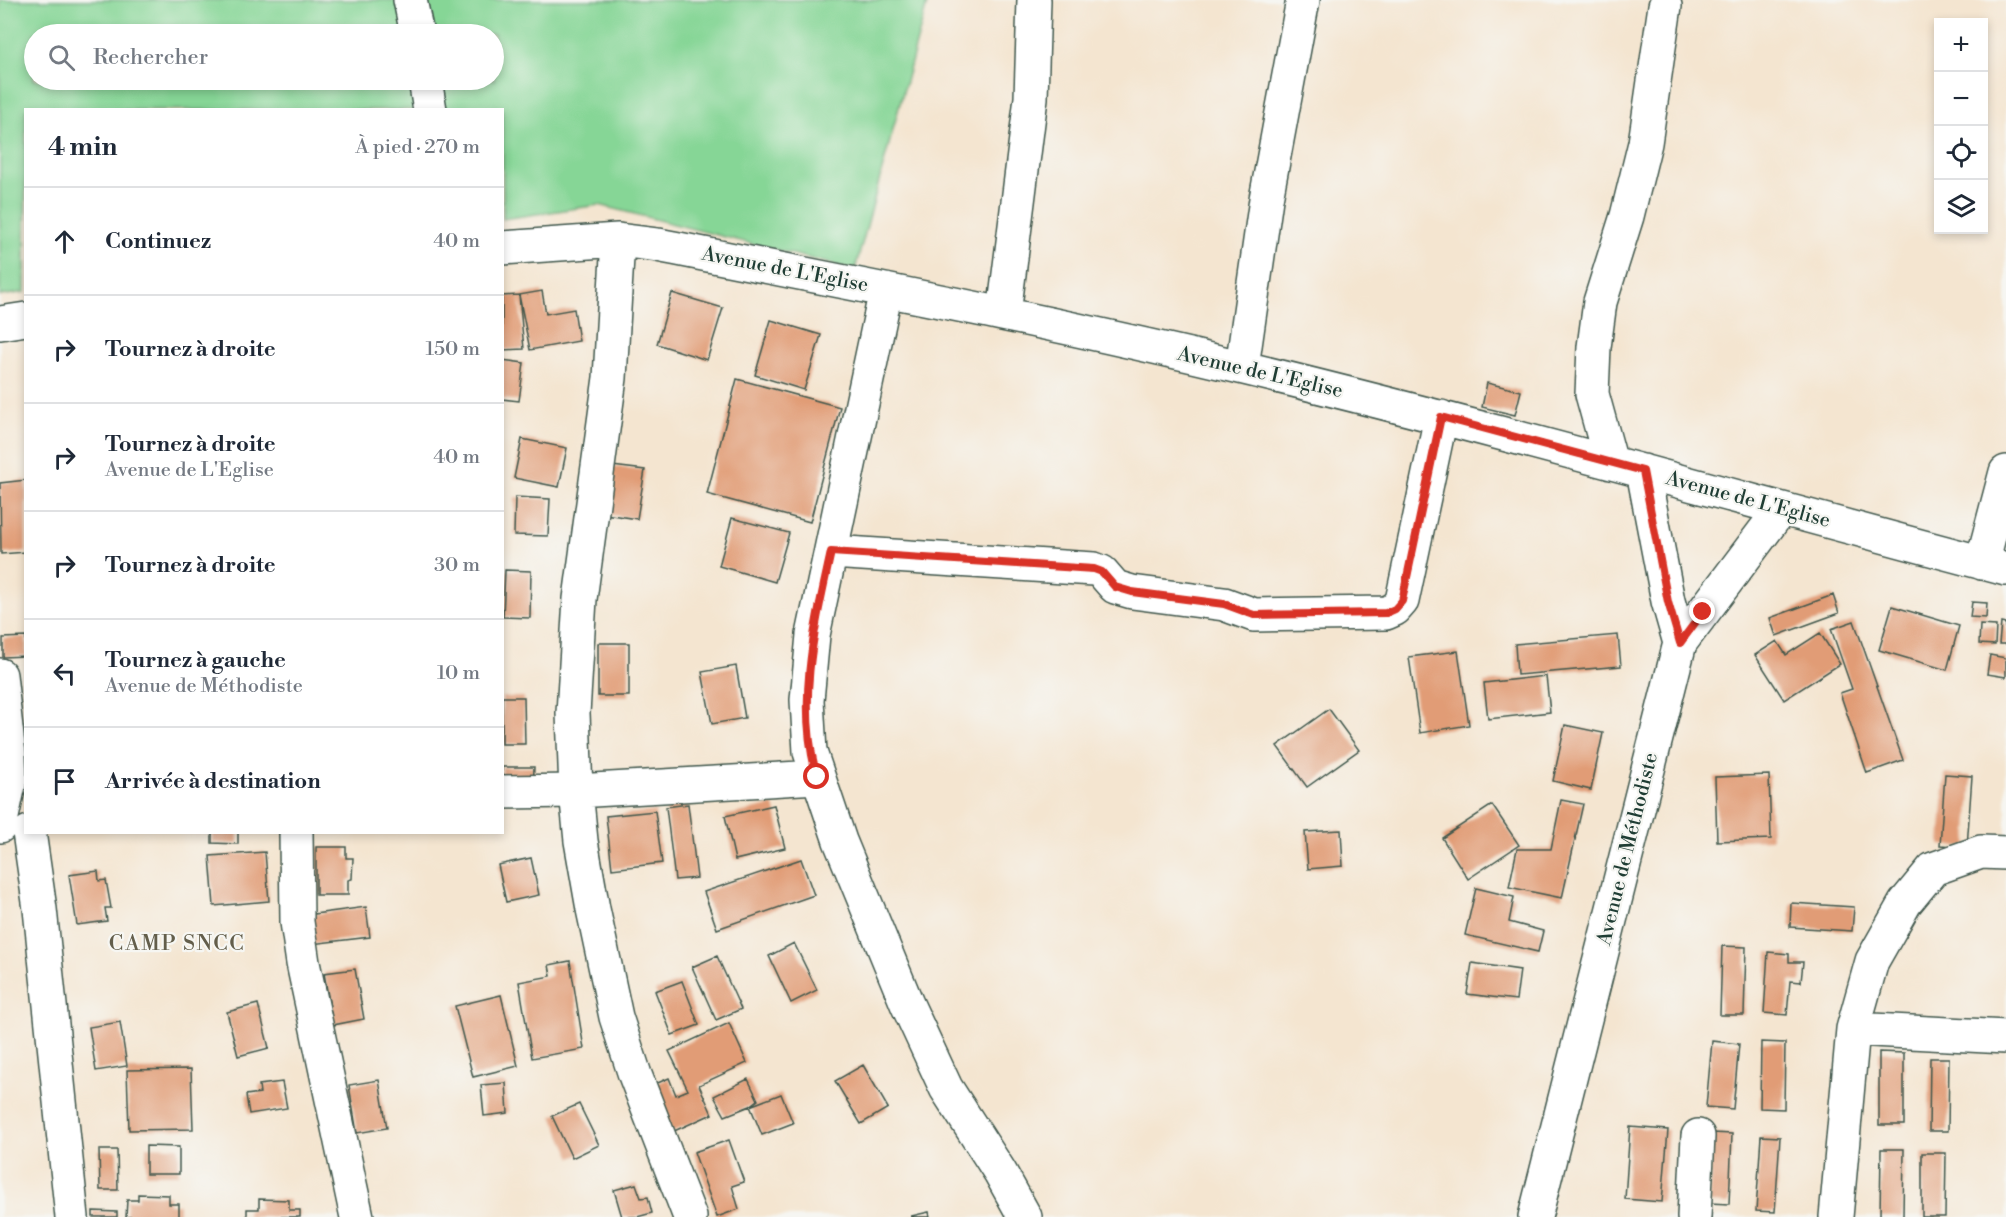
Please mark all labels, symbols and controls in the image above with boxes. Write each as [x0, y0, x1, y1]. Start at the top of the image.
map controls [1934, 18, 1988, 234]
button: + [1934, 18, 1988, 72]
search box [24, 24, 504, 90]
icon: search [45, 41, 78, 74]
text: Rechercher [93, 44, 208, 71]
button: − [1934, 72, 1988, 126]
button: locate [1934, 126, 1988, 180]
text: 4 min [48, 131, 118, 163]
text: À pied · 270 m [355, 135, 480, 160]
button: layers [1934, 180, 1988, 234]
icon: ahead [48, 225, 81, 258]
text: Continuez [105, 228, 211, 255]
text: 40 m [433, 229, 480, 254]
street label: Avenue de L'Eglise [699, 241, 870, 298]
icon: right [48, 333, 81, 366]
text: Tournez à droite [105, 336, 276, 363]
text: 150 m [425, 337, 480, 362]
street label: Avenue de L'Eglise [1174, 342, 1345, 404]
text: Tournez à droite [105, 431, 276, 458]
icon: right [48, 441, 81, 474]
text: 40 m [433, 445, 480, 470]
text: Avenue de L'Eglise [105, 458, 274, 483]
street label: Avenue de L'Eglise [1662, 466, 1833, 534]
icon: right [48, 549, 81, 582]
text: Tournez à droite [105, 552, 276, 579]
text: 30 m [434, 553, 480, 578]
route end [1689, 598, 1715, 624]
text: Tournez à gauche [105, 647, 286, 674]
icon: left [48, 657, 81, 690]
text: 10 m [437, 661, 480, 686]
text: Avenue de Méthodiste [105, 674, 303, 699]
street label: Avenue de Méthodiste [1592, 750, 1664, 949]
route start [803, 763, 829, 789]
icon: arrive [48, 765, 81, 798]
text: Arrivée à destination [105, 768, 321, 795]
district label: CAMP SNCC [109, 931, 245, 957]

